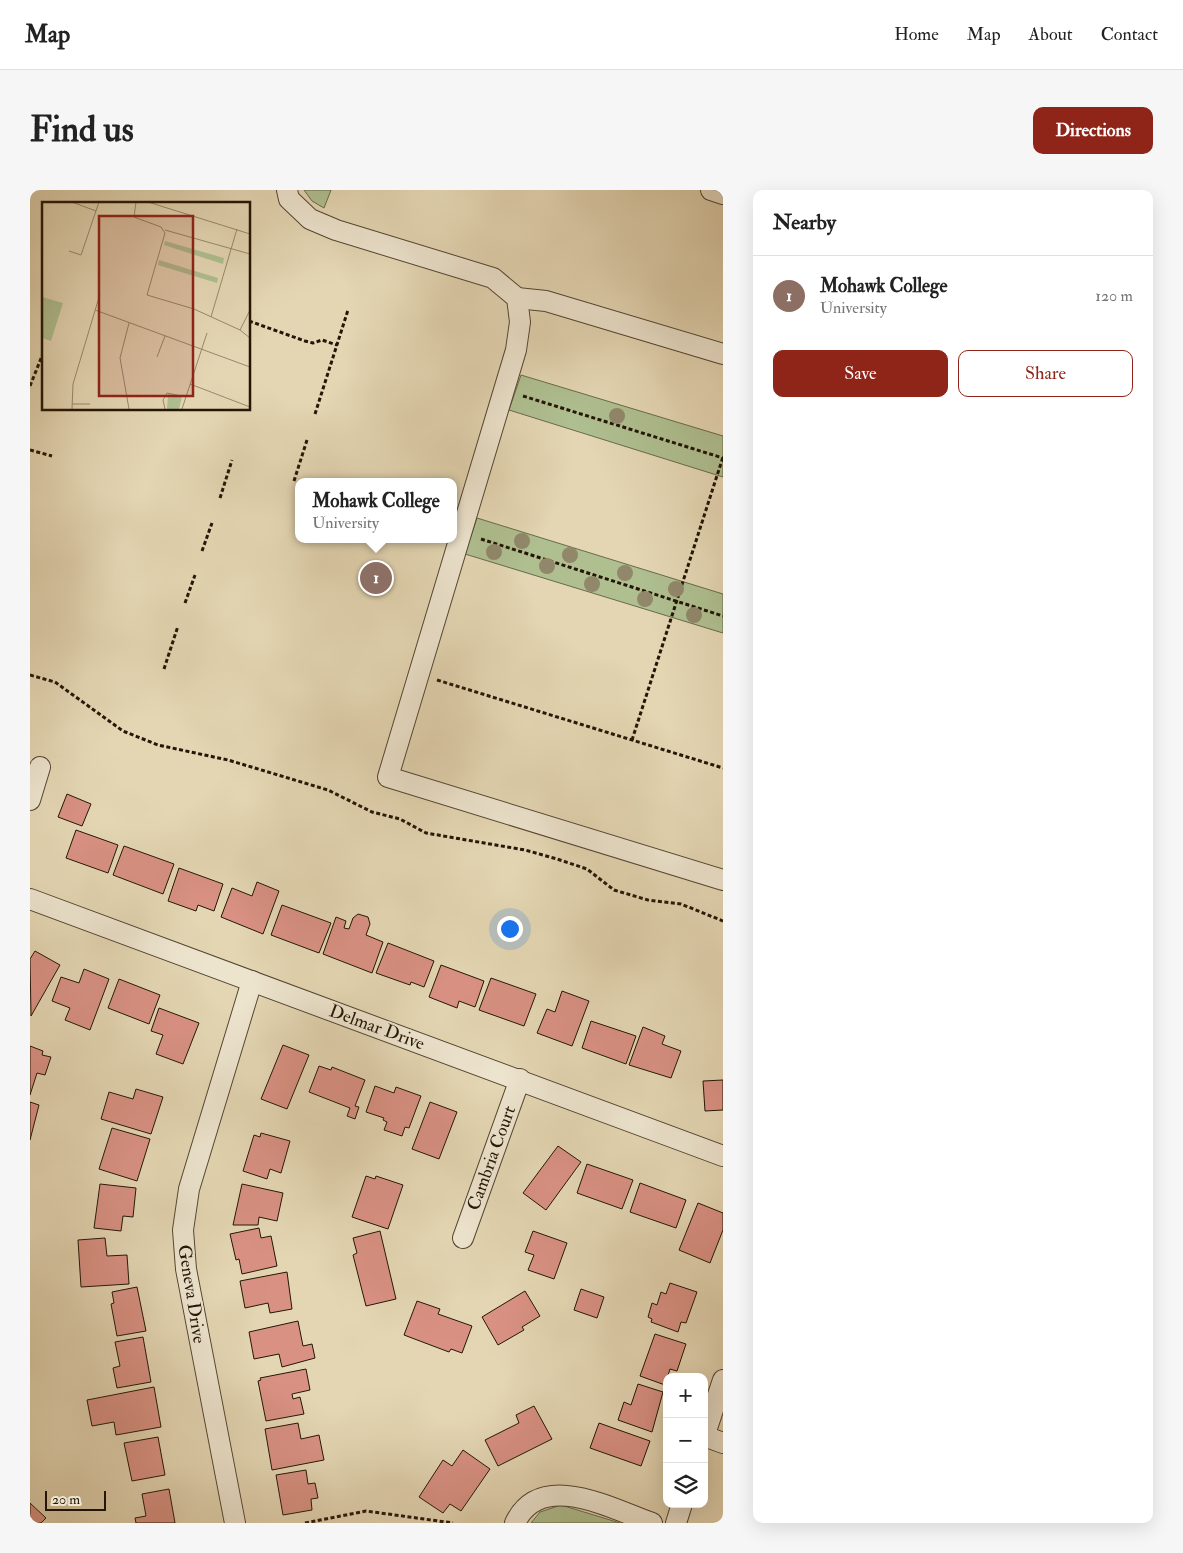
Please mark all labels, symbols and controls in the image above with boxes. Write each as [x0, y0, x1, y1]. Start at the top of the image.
text: Map [25, 19, 70, 50]
text: Home [894, 23, 939, 46]
text: Map [967, 23, 1001, 46]
text: About [1029, 23, 1073, 46]
text: Contact [1101, 23, 1158, 46]
button: Directions [1033, 107, 1153, 154]
text: Find us [30, 108, 134, 152]
inset map [42, 202, 250, 410]
text: Nearby [773, 209, 836, 236]
text: Mohawk College [820, 274, 947, 298]
text: 1 [786, 286, 792, 306]
text: 120 m [1095, 286, 1133, 306]
text: University [820, 298, 887, 318]
button: Save [773, 350, 948, 397]
button: Share [958, 350, 1133, 397]
popup [295, 478, 457, 543]
text: Mohawk College [312, 489, 440, 513]
text: University [312, 513, 379, 533]
pin: 1 [360, 559, 392, 597]
your location [497, 916, 523, 942]
street label: Delmar Drive [326, 1000, 428, 1056]
street label: Cambria Court [462, 1103, 521, 1214]
street label: Geneva Drive [172, 1243, 211, 1345]
map controls [663, 1373, 708, 1508]
button: + [663, 1373, 708, 1418]
button: − [663, 1418, 708, 1463]
button: layers [663, 1463, 708, 1508]
scale bar [45, 1488, 106, 1511]
text: 20 m [52, 1491, 80, 1508]

